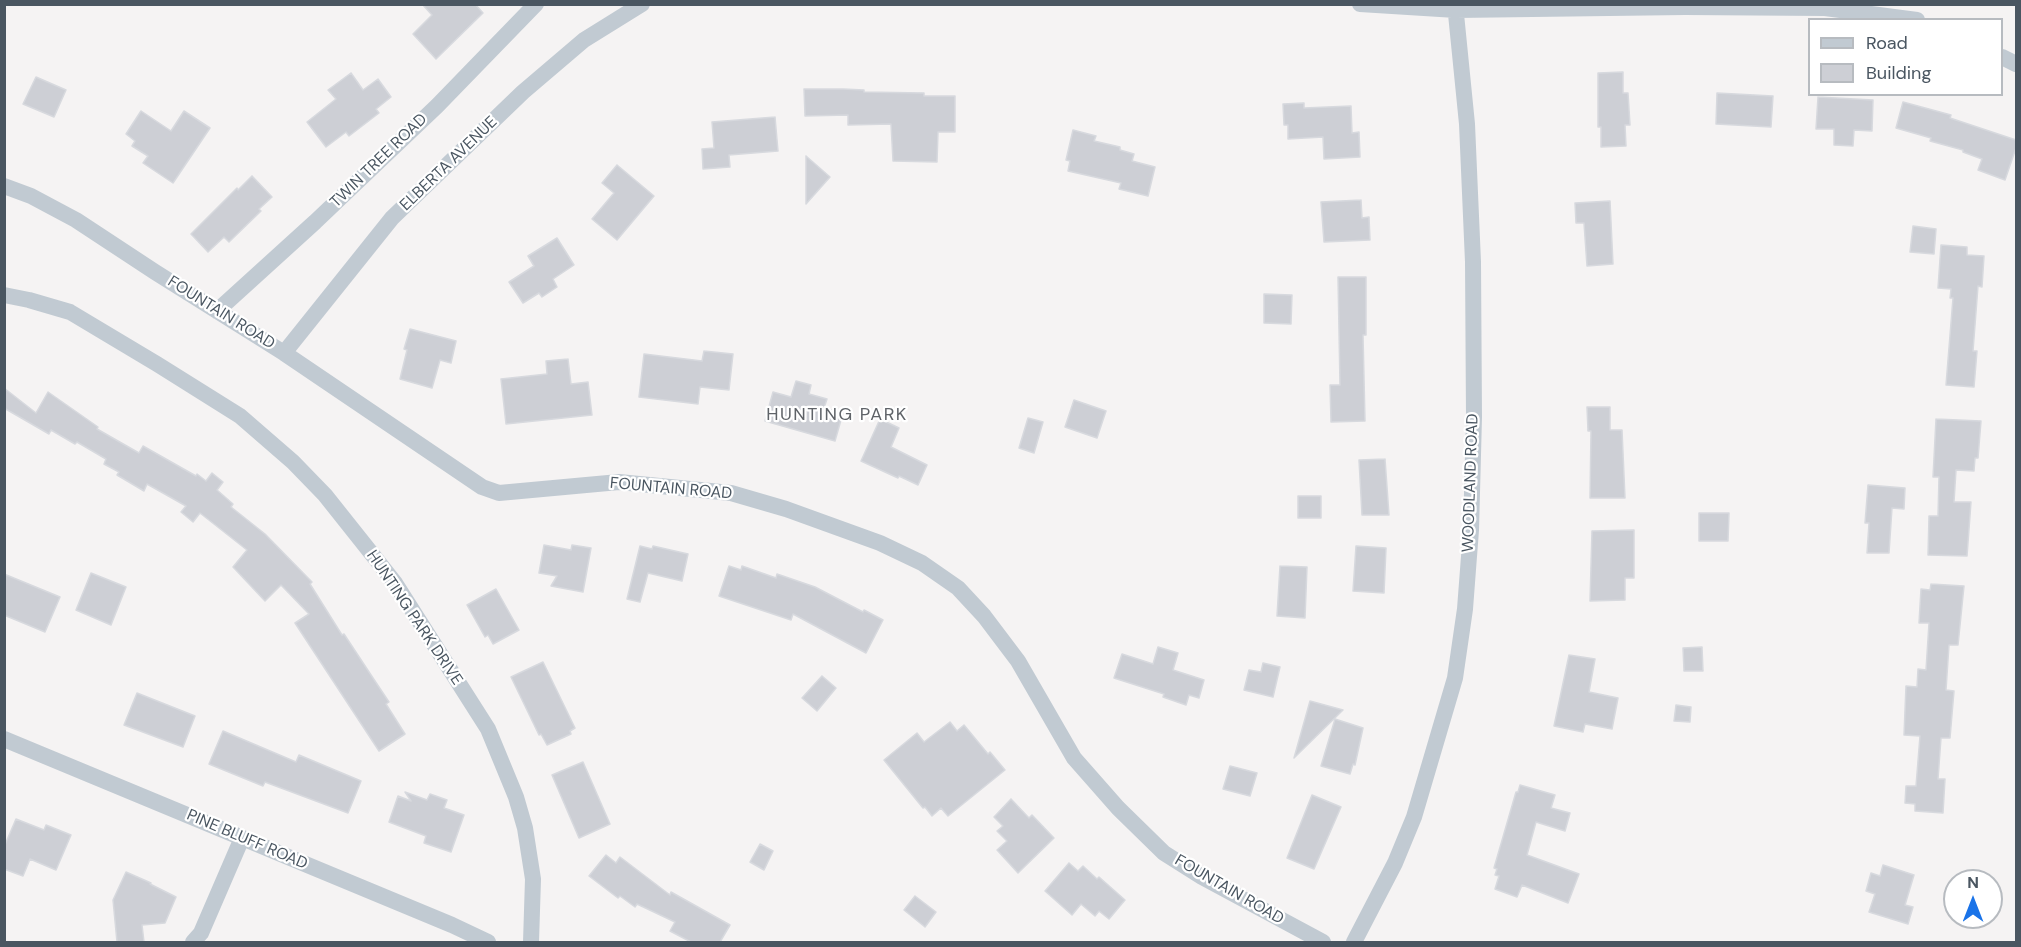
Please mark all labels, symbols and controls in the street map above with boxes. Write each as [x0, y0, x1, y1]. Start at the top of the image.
legend [1808, 18, 2003, 96]
text: Road [1866, 31, 1908, 55]
text: Building [1866, 61, 1931, 85]
street label: TWIN TREE ROAD [327, 110, 431, 212]
street label: ELBERTA AVENUE [396, 113, 502, 215]
street label: FOUNTAIN ROAD [164, 272, 278, 354]
district label: HUNTING PARK [766, 404, 908, 426]
street label: WOODLAND ROAD [1459, 413, 1483, 553]
street label: FOUNTAIN ROAD [609, 474, 733, 504]
street label: HUNTING PARK DRIVE [362, 547, 466, 689]
street label: PINE BLUFF ROAD [184, 806, 310, 874]
street label: FOUNTAIN ROAD [1171, 851, 1287, 929]
north arrow [1943, 869, 2003, 929]
text: N [1967, 872, 1979, 893]

